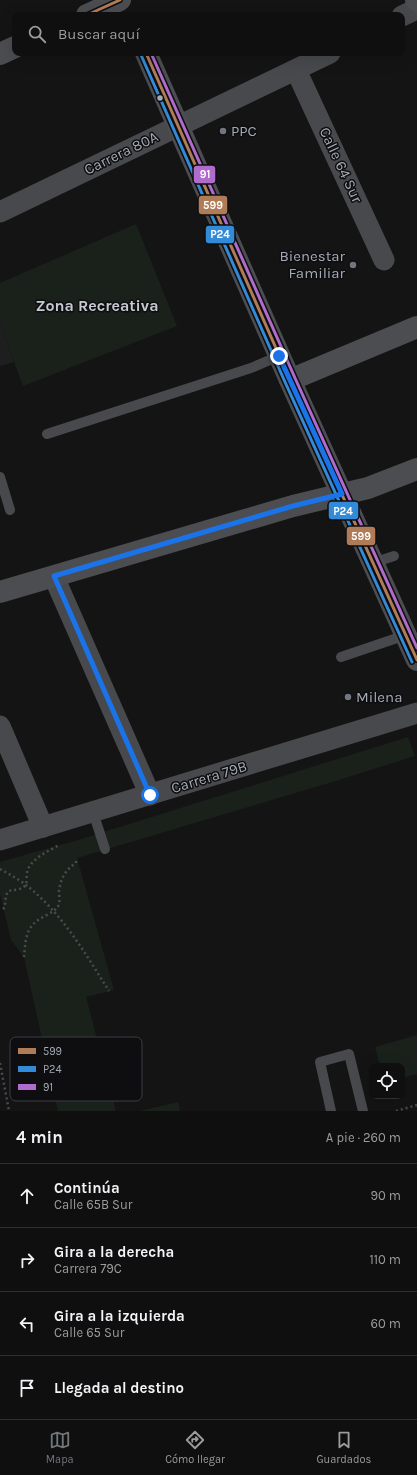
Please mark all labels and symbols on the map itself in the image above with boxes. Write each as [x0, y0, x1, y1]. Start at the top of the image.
unlabelled marker [155, 93, 165, 103]
place label: PPC [231, 122, 257, 140]
street label: Calle 64 Sur [316, 124, 367, 206]
marker: PPC [218, 126, 228, 136]
street label: Carrera 80A [81, 127, 161, 179]
line badge: 91 [193, 165, 216, 184]
text: 91 [200, 168, 210, 181]
line badge: 599 [198, 195, 228, 215]
text: 599 [203, 199, 223, 212]
line badge: P24 [205, 225, 235, 244]
text: P24 [210, 228, 230, 241]
place label: Bienestar Familiar [280, 247, 346, 282]
marker: Bienestar Familiar [348, 260, 358, 270]
district label: Zona Recreativa [35, 296, 159, 315]
route end [270, 347, 288, 365]
line badge: P24 [328, 501, 359, 520]
text: P24 [333, 505, 353, 518]
line badge: 599 [346, 526, 376, 546]
text: 599 [351, 530, 371, 543]
place label: Milena [356, 688, 402, 706]
marker: Milena [343, 692, 353, 702]
street label: Carrera 79B [169, 757, 249, 797]
route start [141, 786, 159, 804]
legend [10, 1037, 142, 1101]
text: 599 [43, 1045, 62, 1058]
text: P24 [43, 1063, 62, 1076]
text: 91 [43, 1081, 53, 1094]

